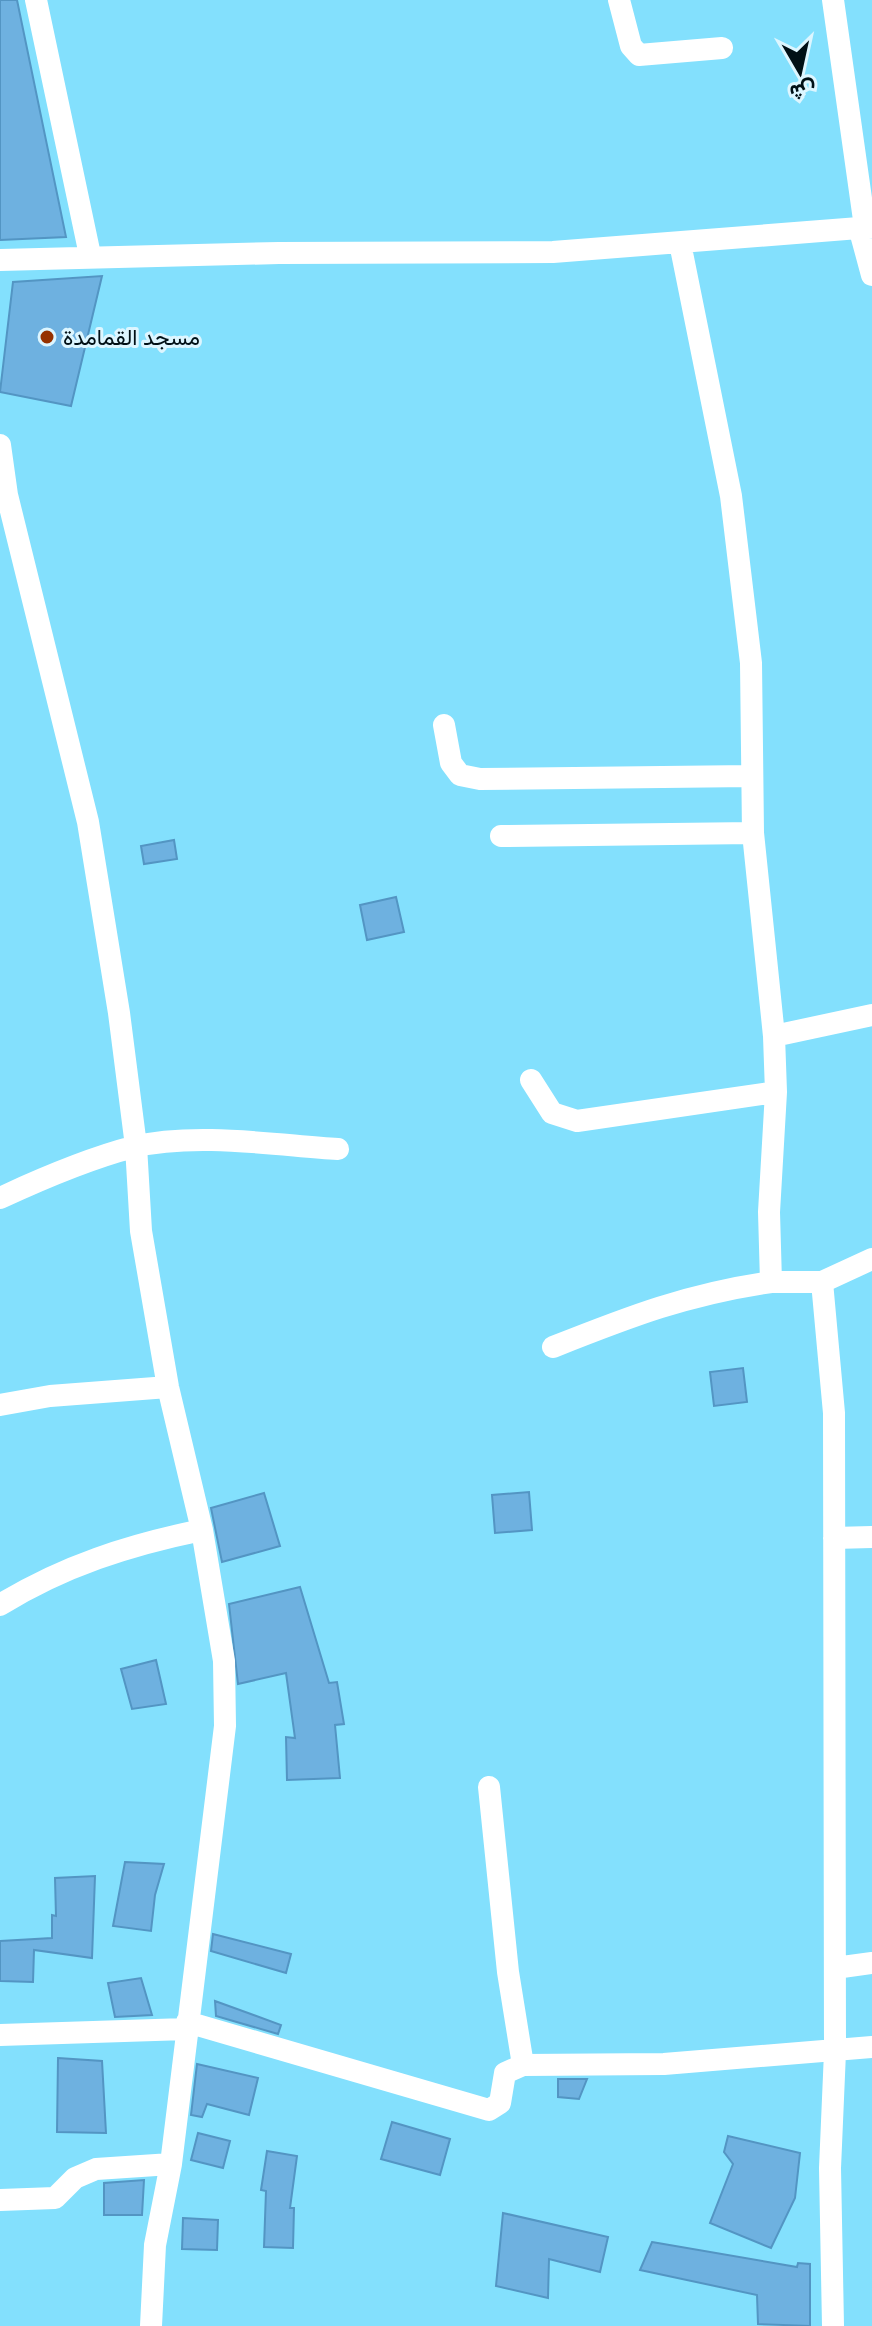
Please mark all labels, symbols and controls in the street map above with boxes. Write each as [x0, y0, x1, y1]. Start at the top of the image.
north arrow [760, 32, 840, 112]
text: ش [788, 76, 818, 108]
place label: مسجد القمامدة [63, 323, 200, 350]
marker: مسجد القمامدة [38, 328, 56, 346]

